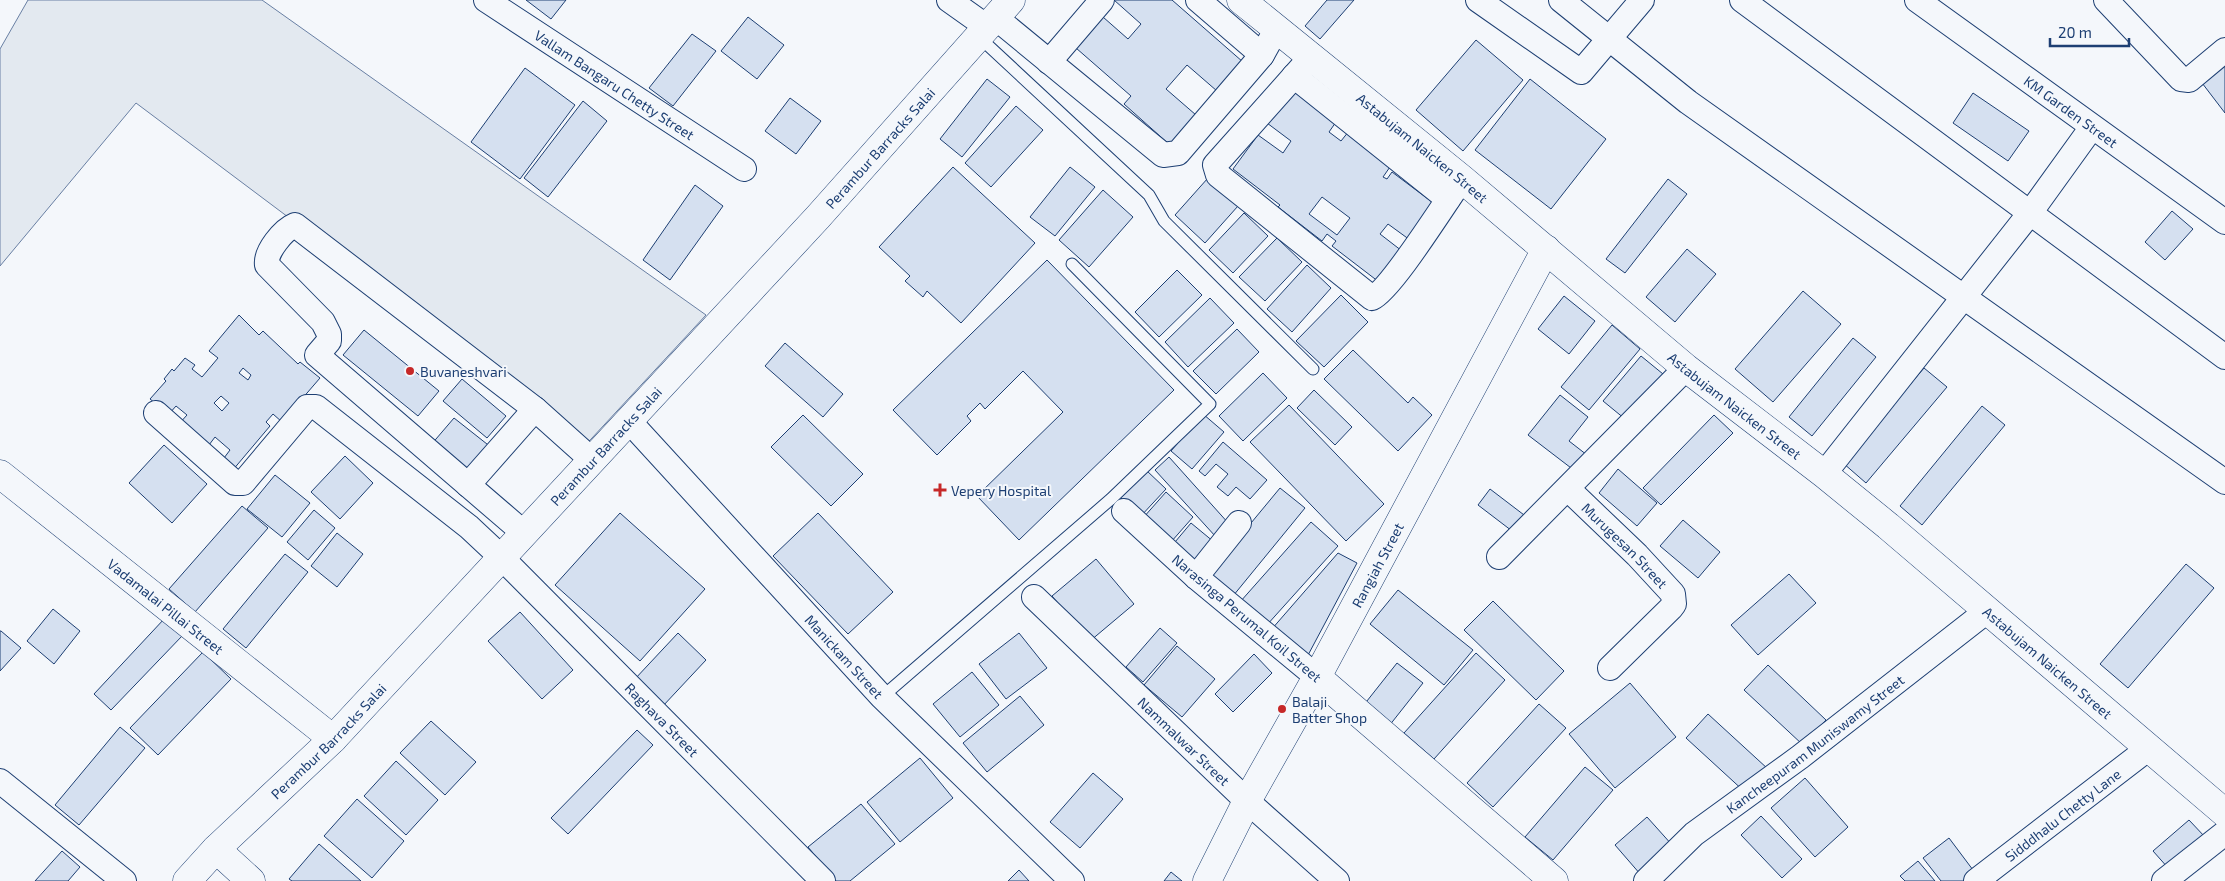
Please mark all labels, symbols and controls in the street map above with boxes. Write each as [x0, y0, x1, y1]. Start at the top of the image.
scale bar [2050, 15, 2129, 47]
text: 20 m [2058, 23, 2092, 41]
street label: Vallam Bangaru Chetty Street [532, 26, 698, 143]
street label: KM Garden Street [2021, 72, 2121, 151]
street label: Perambur Barracks Salai [821, 84, 938, 212]
street label: Astabujam Naicken Street [1354, 89, 1492, 206]
street label: Astabujam Naicken Street [1665, 348, 1805, 462]
place label: Buvaneshvari [420, 363, 507, 380]
marker: Buvaneshvari [404, 365, 416, 377]
street label: Perambur Barracks Salai [546, 383, 665, 509]
place label: Vepery Hospital [951, 482, 1052, 499]
marker: Vepery Hospital [933, 483, 947, 497]
street label: Murugesan Street [1579, 499, 1671, 591]
street label: Rangiah Street [1347, 520, 1407, 610]
street label: Narasinga Perumal Koil Street [1169, 551, 1325, 685]
street label: Vadamalai Pillai Street [105, 555, 227, 657]
street label: Astabujam Naicken Street [1980, 603, 2116, 722]
street label: Manickam Street [802, 611, 887, 702]
street label: Kancheepuram Muniswamy Street [1723, 671, 1907, 816]
street label: Raghava Street [622, 679, 703, 760]
street label: Perambur Barracks Salai [267, 680, 389, 802]
street label: Nammalwar Street [1135, 693, 1234, 789]
place label: Balaji Batter Shop [1292, 693, 1367, 726]
marker: Balaji Batter Shop [1276, 703, 1288, 715]
street label: Sidddhalu Chetty Lane [2001, 765, 2124, 864]

